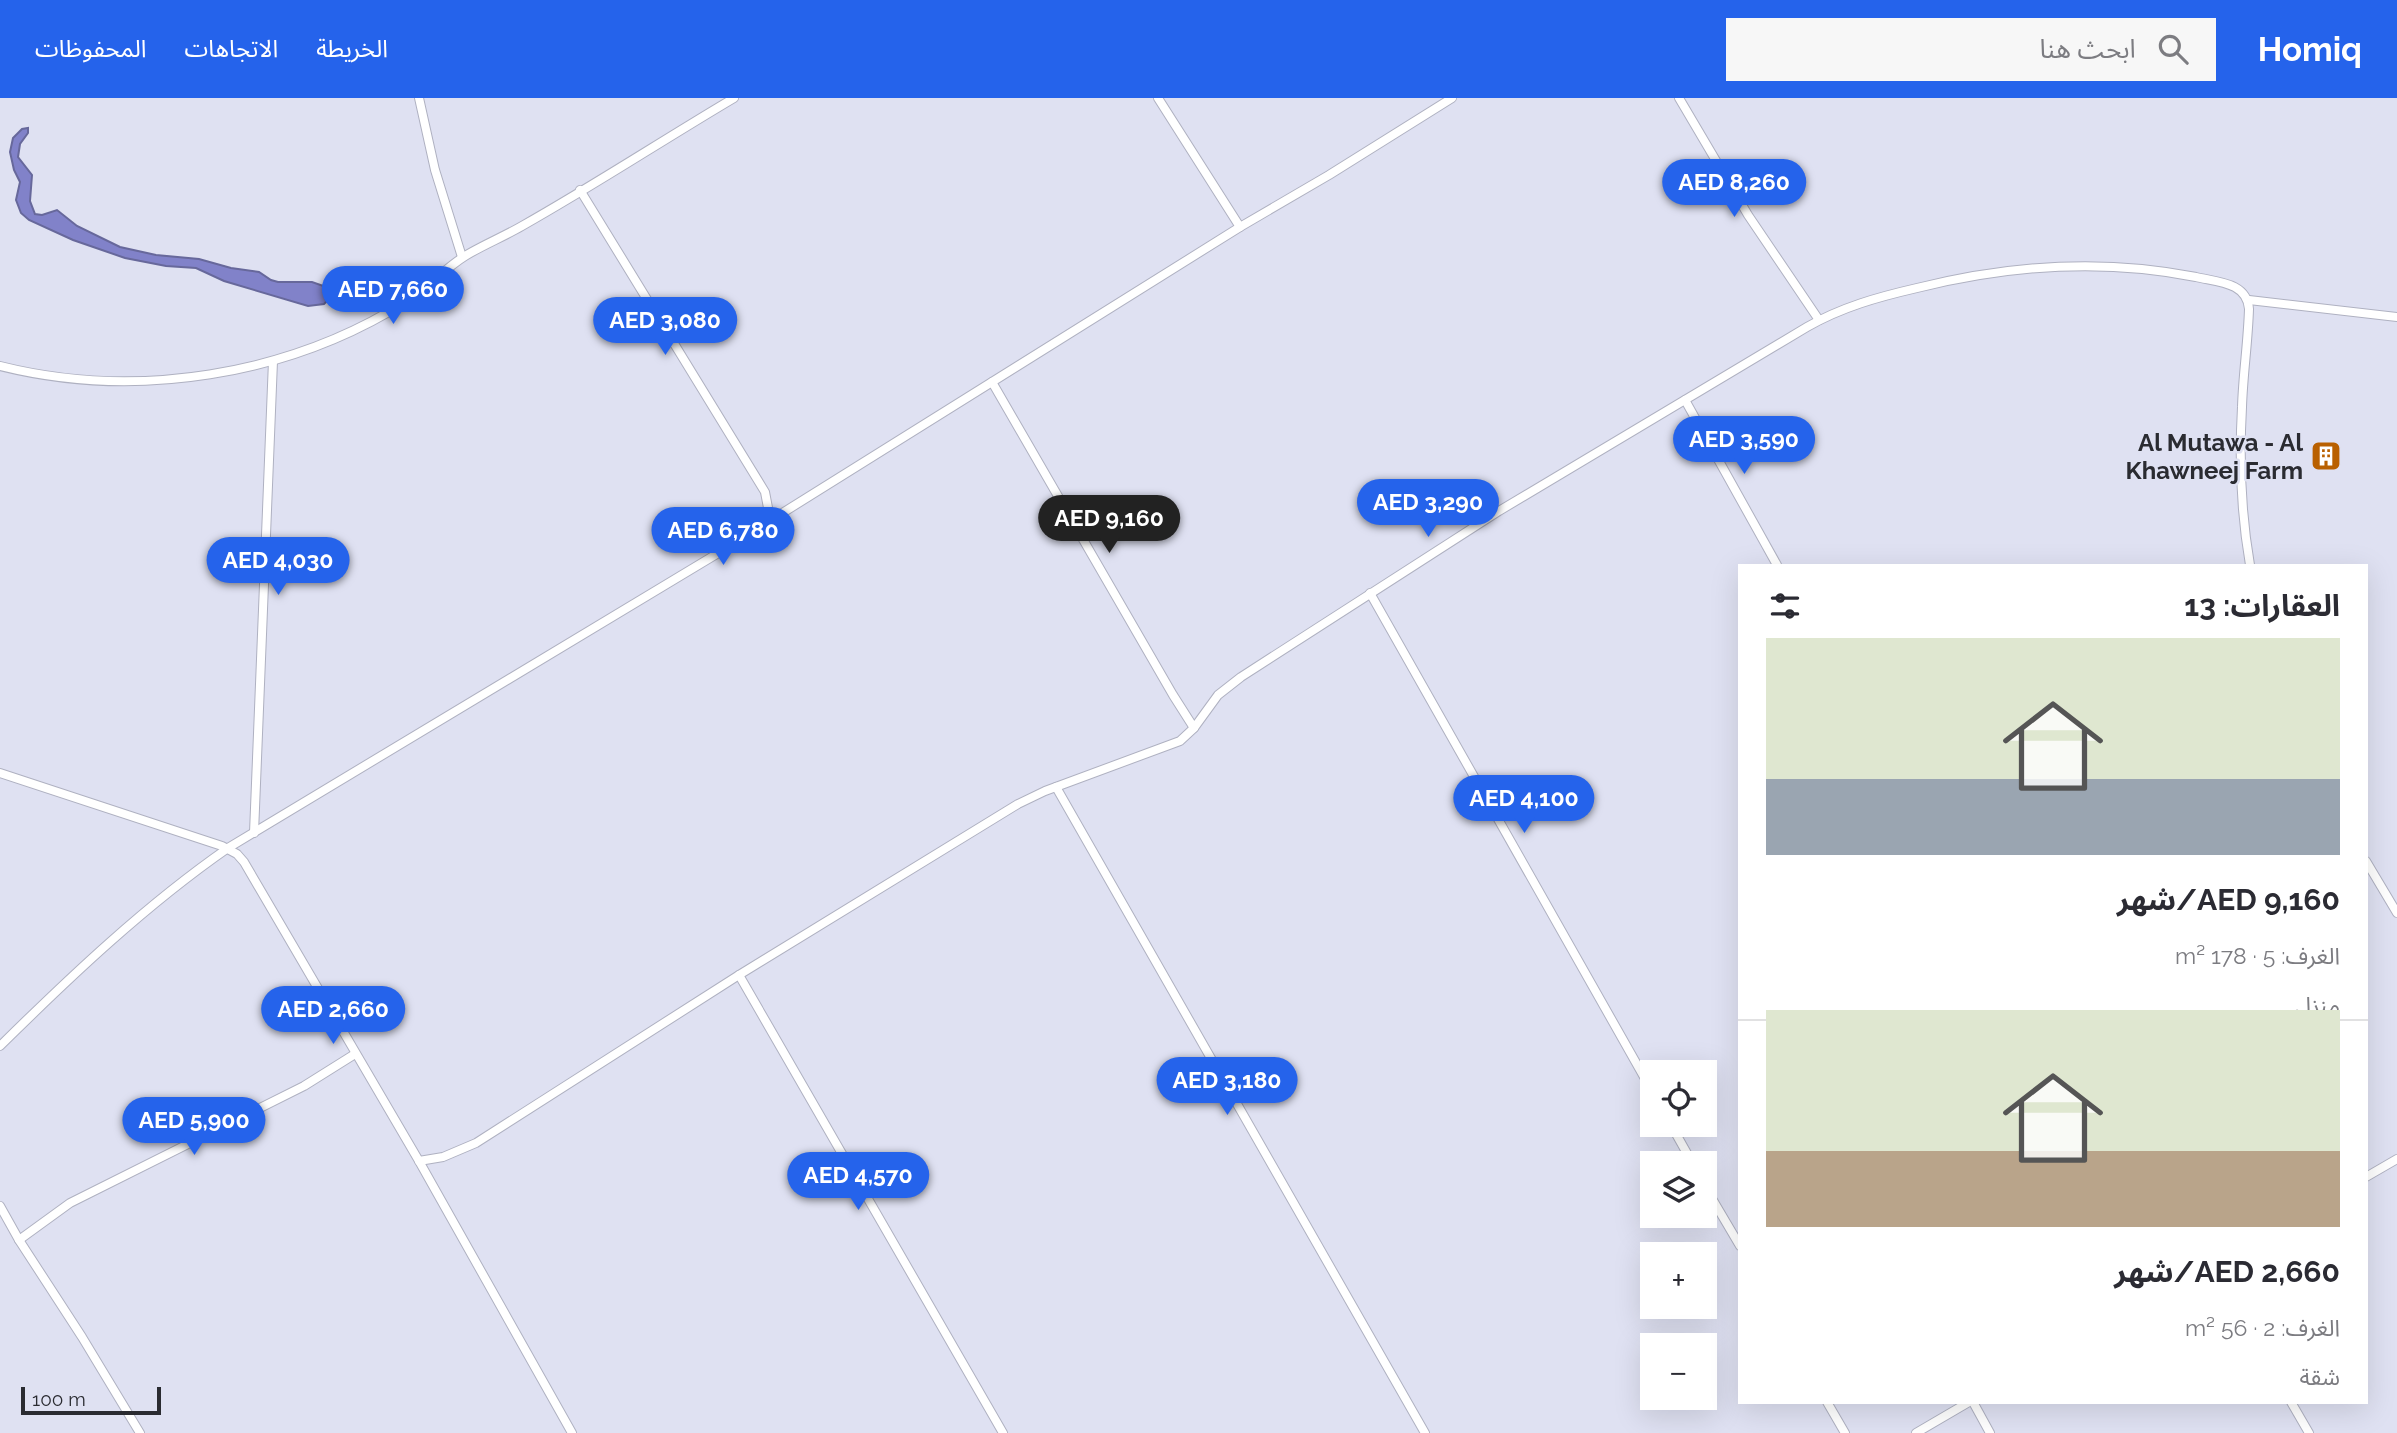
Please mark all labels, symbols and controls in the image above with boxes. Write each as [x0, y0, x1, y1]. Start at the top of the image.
search box [1726, 18, 2216, 81]
icon: search [2154, 30, 2192, 68]
text: Homiq [2258, 30, 2362, 69]
text: المحفوظات [35, 34, 146, 63]
text: الاتجاهات [184, 34, 278, 63]
text: الخريطة [316, 34, 388, 63]
text: ابحث هنا [2039, 34, 2136, 64]
pin: AED 8,260 [1654, 159, 1814, 219]
text: AED 8,260 [1678, 168, 1790, 195]
pin: AED 7,660 [313, 266, 473, 326]
text: AED 7,660 [338, 275, 448, 302]
pin: AED 3,080 [585, 298, 745, 357]
text: AED 3,080 [609, 306, 721, 333]
pin: AED 3,590 [1664, 416, 1824, 476]
text: AED 3,590 [1689, 425, 1799, 452]
place label: Al Mutawa - Al Khawneej Farm [2126, 428, 2303, 485]
building icon: Al Mutawa - Al Khawneej Farm [2309, 439, 2343, 473]
pin: AED 3,290 [1348, 480, 1508, 539]
text: AED 3,290 [1373, 488, 1483, 515]
pin: AED 9,160 [1029, 496, 1189, 555]
text: AED 9,160 [1054, 504, 1164, 531]
pin: AED 6,780 [643, 508, 803, 567]
text: AED 6,780 [667, 516, 779, 543]
pin: AED 4,030 [198, 538, 358, 597]
text: AED 4,030 [223, 546, 333, 573]
icon: filters [1766, 587, 1804, 625]
text: العقارات: 13 [2184, 588, 2340, 623]
icon: home [1990, 683, 2116, 809]
pin: AED 4,100 [1444, 776, 1604, 835]
text: AED 4,100 [1469, 784, 1579, 811]
text: AED 9,160/شهر [2117, 882, 2340, 917]
text: الغرف: 5 · 178 m² [2175, 942, 2340, 969]
pin: AED 2,660 [253, 986, 413, 1046]
text: منزل [2295, 991, 2340, 1018]
text: AED 2,660 [277, 995, 389, 1022]
icon: home [1990, 1055, 2116, 1181]
pin: AED 3,180 [1147, 1058, 1307, 1117]
map controls [1640, 1060, 1717, 1410]
button: locate [1640, 1060, 1717, 1137]
text: AED 3,180 [1173, 1066, 1281, 1093]
pin: AED 5,900 [114, 1098, 274, 1157]
text: AED 5,900 [138, 1106, 250, 1133]
button: layers [1640, 1151, 1717, 1228]
pin: AED 4,570 [778, 1152, 938, 1212]
text: AED 4,570 [803, 1161, 913, 1188]
button: + [1640, 1242, 1717, 1319]
text: AED 2,660/شهر [2114, 1254, 2340, 1289]
text: الغرف: 2 · 56 m² [2185, 1314, 2340, 1341]
button: − [1640, 1333, 1717, 1410]
text: شقة [2299, 1363, 2340, 1390]
scale bar [21, 1384, 161, 1416]
text: 100 m [32, 1388, 86, 1410]

